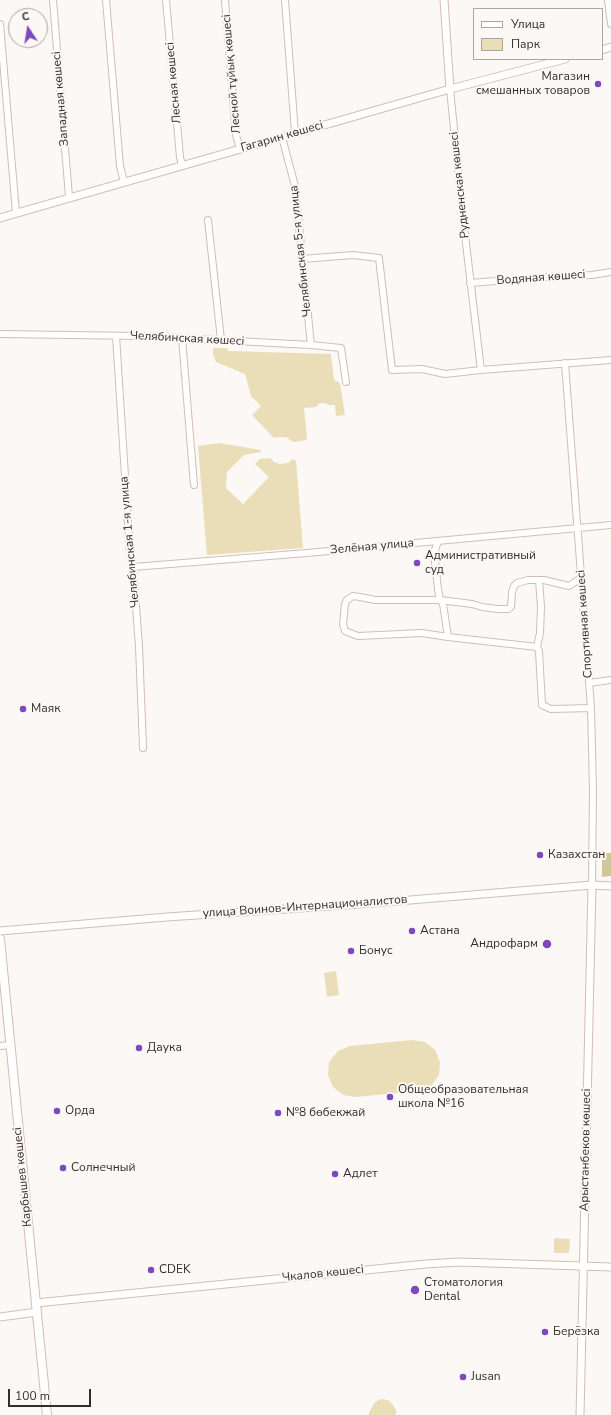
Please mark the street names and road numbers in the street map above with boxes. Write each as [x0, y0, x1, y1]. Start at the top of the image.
street label: Лесной тұйық көшесі [220, 14, 244, 134]
street label: Лесная көшесі [163, 42, 185, 124]
street label: Западная көшесі [50, 51, 72, 147]
street label: Гагарин көшесі [239, 118, 325, 156]
street label: Рудненская көшесі [447, 131, 473, 239]
street label: Челябинская 5-я улица [287, 185, 315, 317]
street label: Водяная көшесі [496, 268, 586, 288]
street label: Челябинская көшесі [129, 329, 245, 349]
street label: Челябинская 1-я улица [117, 476, 143, 608]
street label: Зелёная улица [329, 536, 415, 558]
street label: Спортивная көшесі [574, 569, 596, 679]
street label: улица Воинов-Интернационалистов [202, 893, 408, 921]
street label: Арыстанбеков көшесі [578, 1088, 594, 1212]
street label: Карбышев көшесі [11, 1126, 35, 1228]
street label: Чкалов көшесі [281, 1263, 365, 1285]

